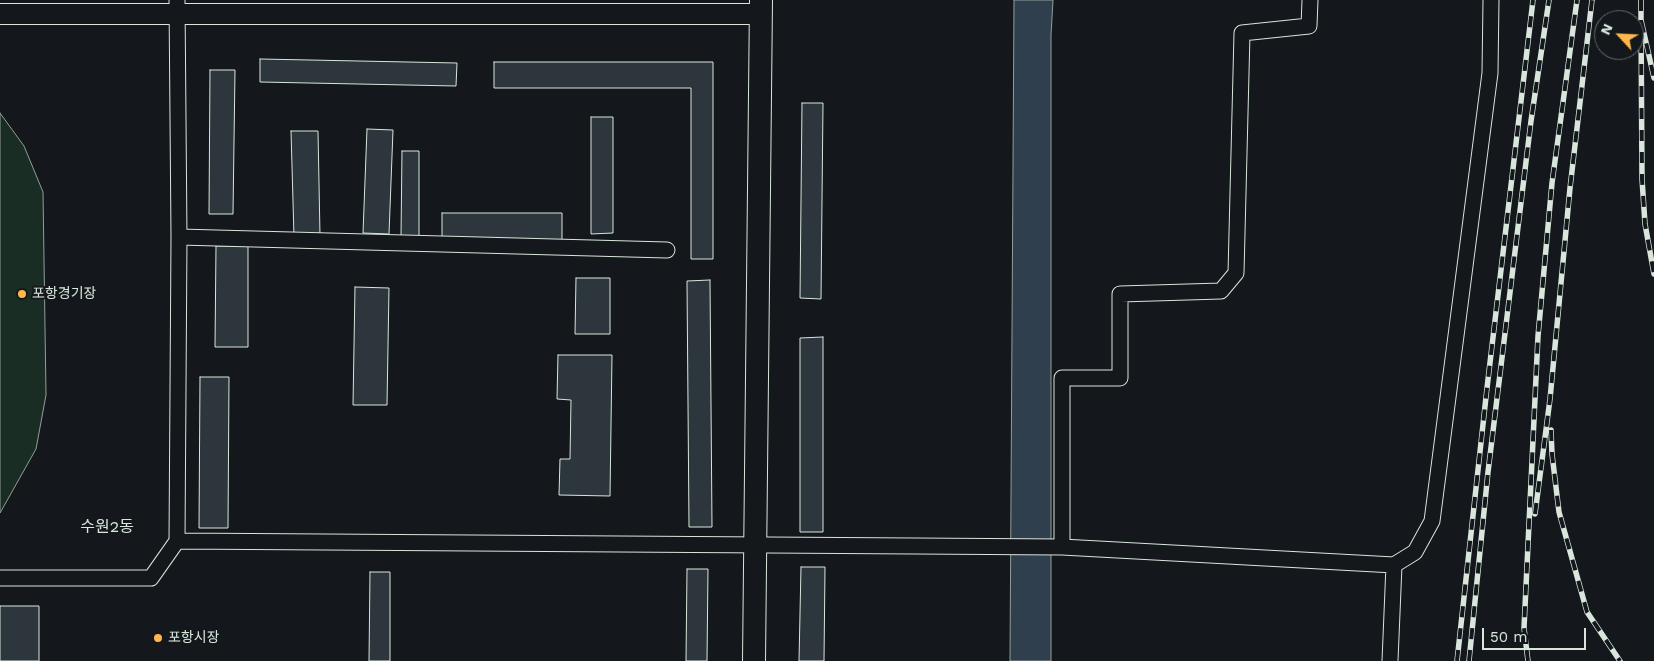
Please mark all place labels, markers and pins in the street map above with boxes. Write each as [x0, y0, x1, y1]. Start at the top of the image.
place label: 포항경기장 [32, 286, 96, 302]
marker: 포항경기장 [16, 288, 28, 300]
place label: 포항시장 [168, 630, 220, 646]
marker: 포항시장 [152, 632, 164, 644]

